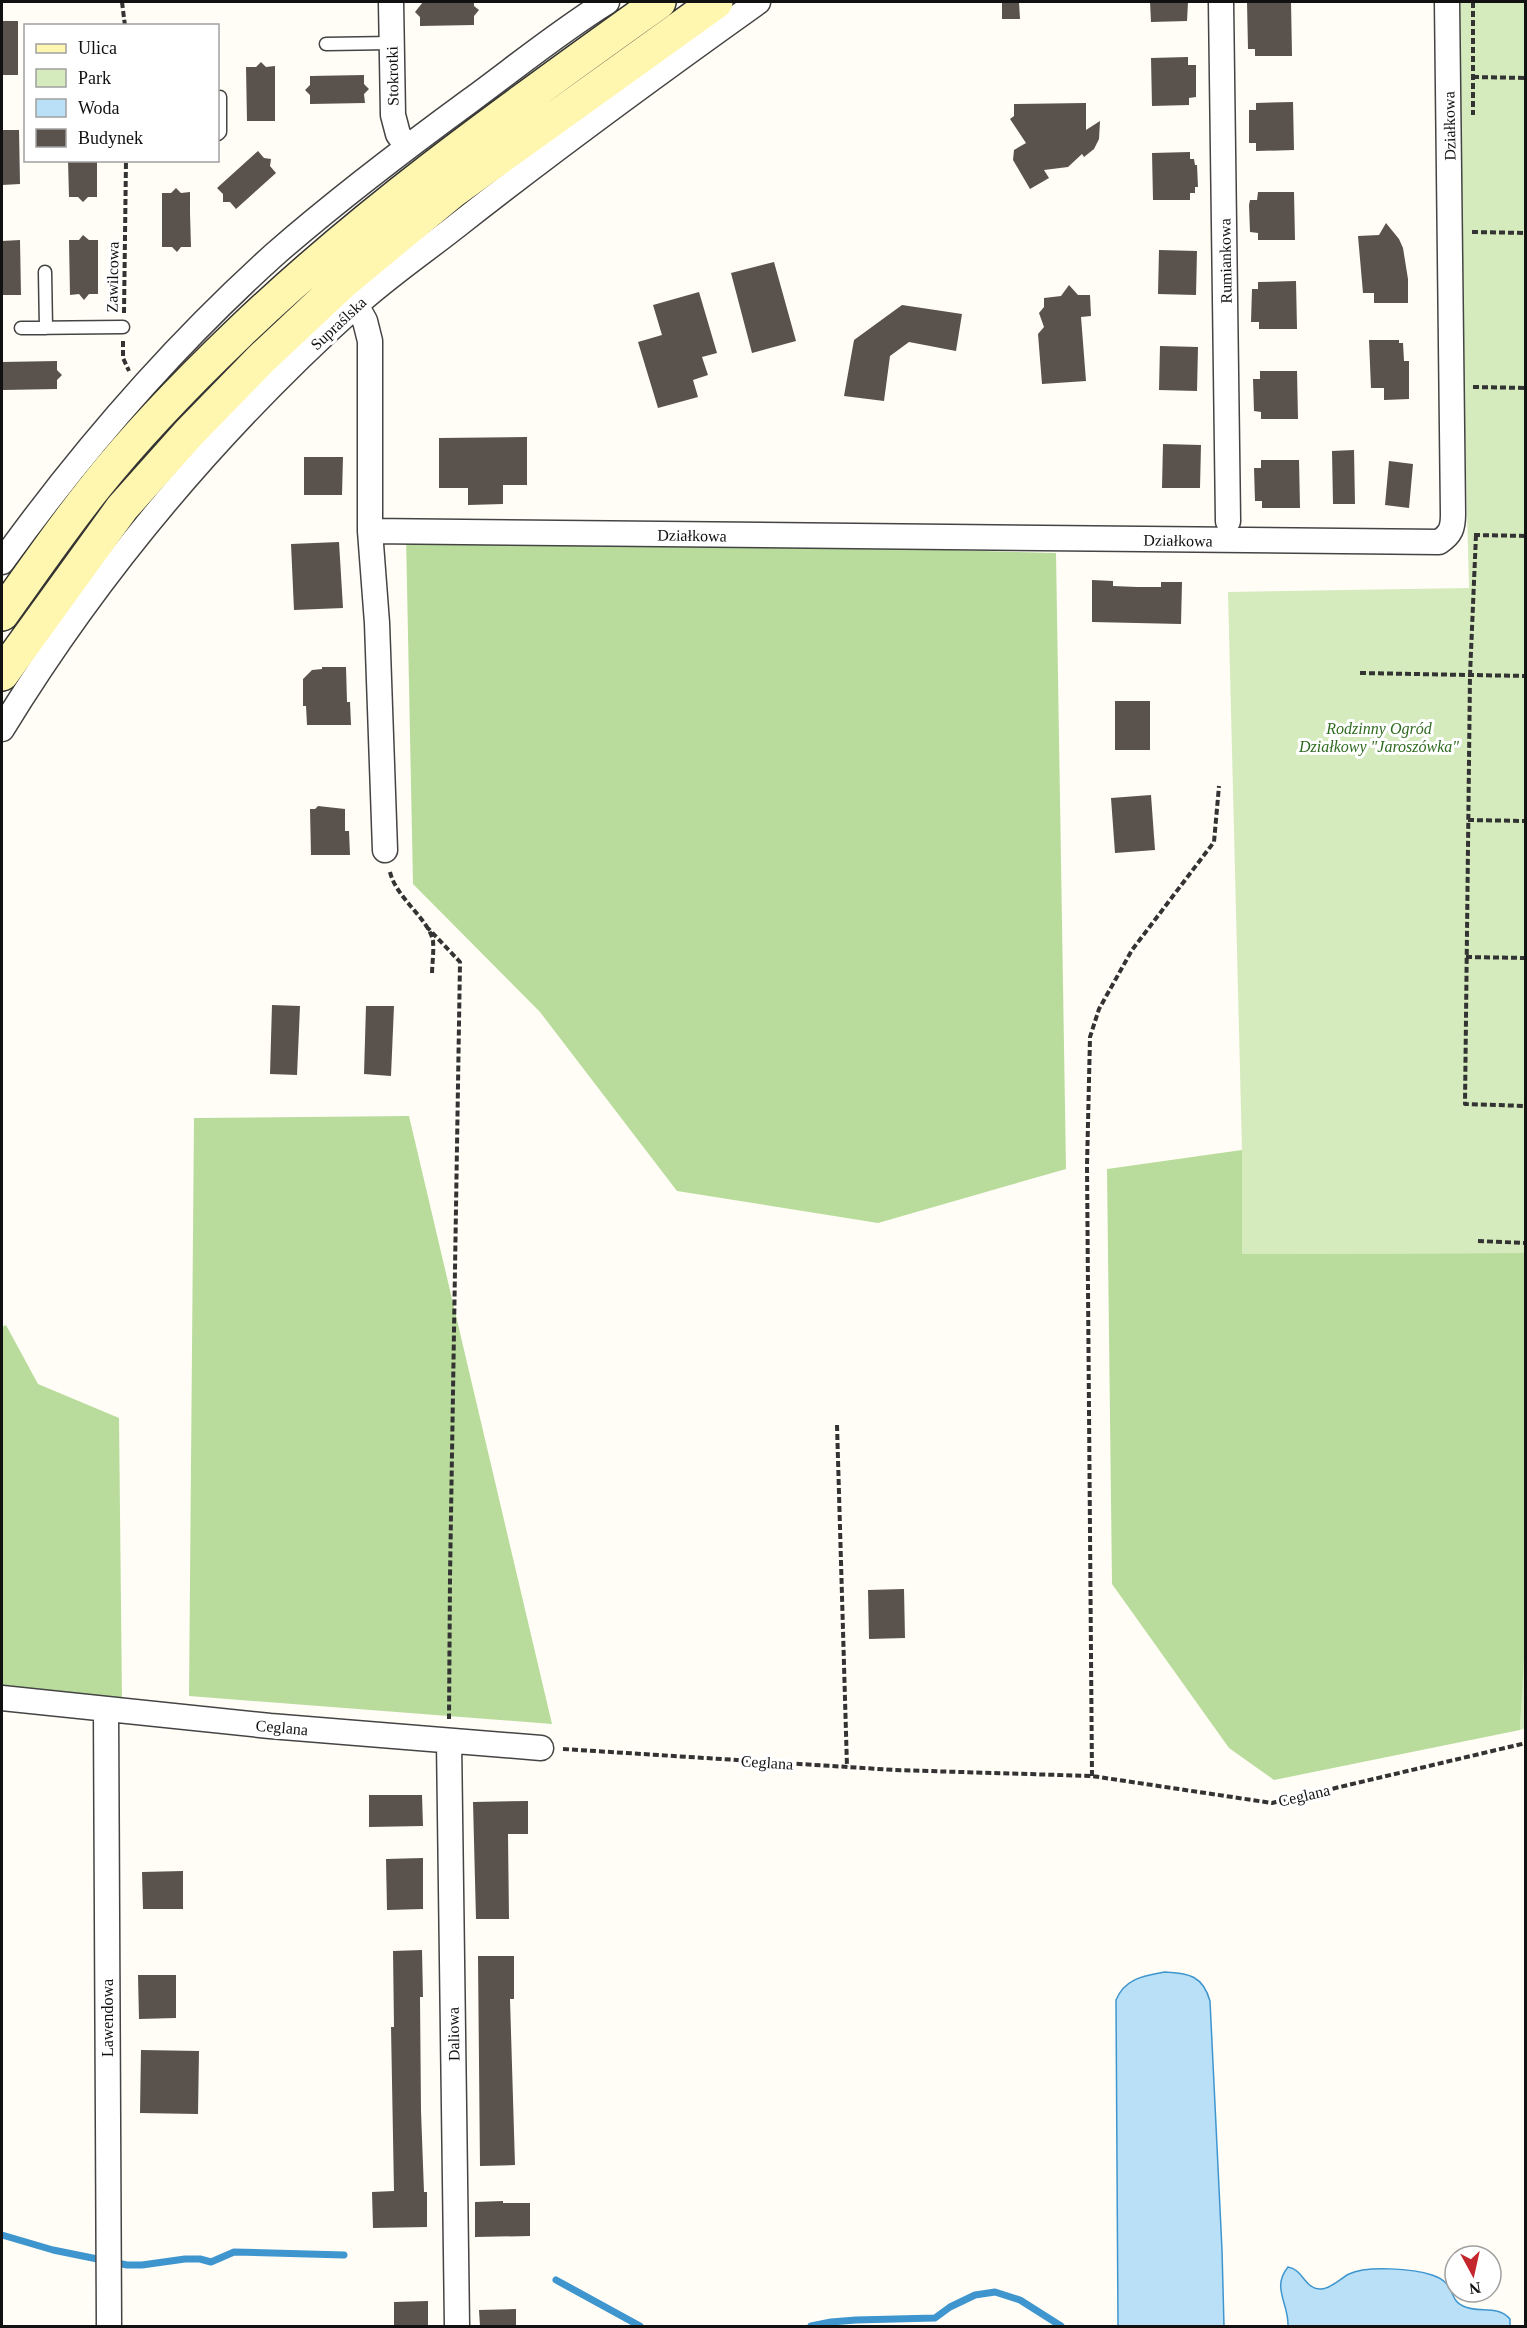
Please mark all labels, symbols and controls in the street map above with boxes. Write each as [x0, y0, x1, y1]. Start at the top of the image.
legend [24, 24, 219, 162]
text: Ulica [78, 38, 117, 58]
street label: Stokrotki [383, 46, 402, 106]
text: Park [78, 68, 111, 88]
street label: Działkowa [1440, 91, 1459, 161]
text: Woda [78, 98, 120, 118]
text: Budynek [78, 128, 143, 148]
street label: Rumiankowa [1216, 218, 1235, 304]
street label: Zawilcowa [103, 241, 122, 313]
street label: Supraślska [307, 294, 370, 354]
street label: Działkowa [657, 526, 727, 545]
street label: Działkowa [1143, 531, 1213, 550]
park label: Rodzinny Ogród Działkowy "Jaroszówka" [1298, 720, 1459, 756]
street label: Ceglana [255, 1717, 309, 1739]
street label: Ceglana [740, 1752, 794, 1774]
street label: Ceglana [1277, 1781, 1332, 1811]
street label: Lawendowa [99, 1979, 116, 2057]
street label: Daliowa [445, 2007, 462, 2061]
north arrow [1443, 2244, 1503, 2304]
text: N [1468, 2279, 1482, 2298]

